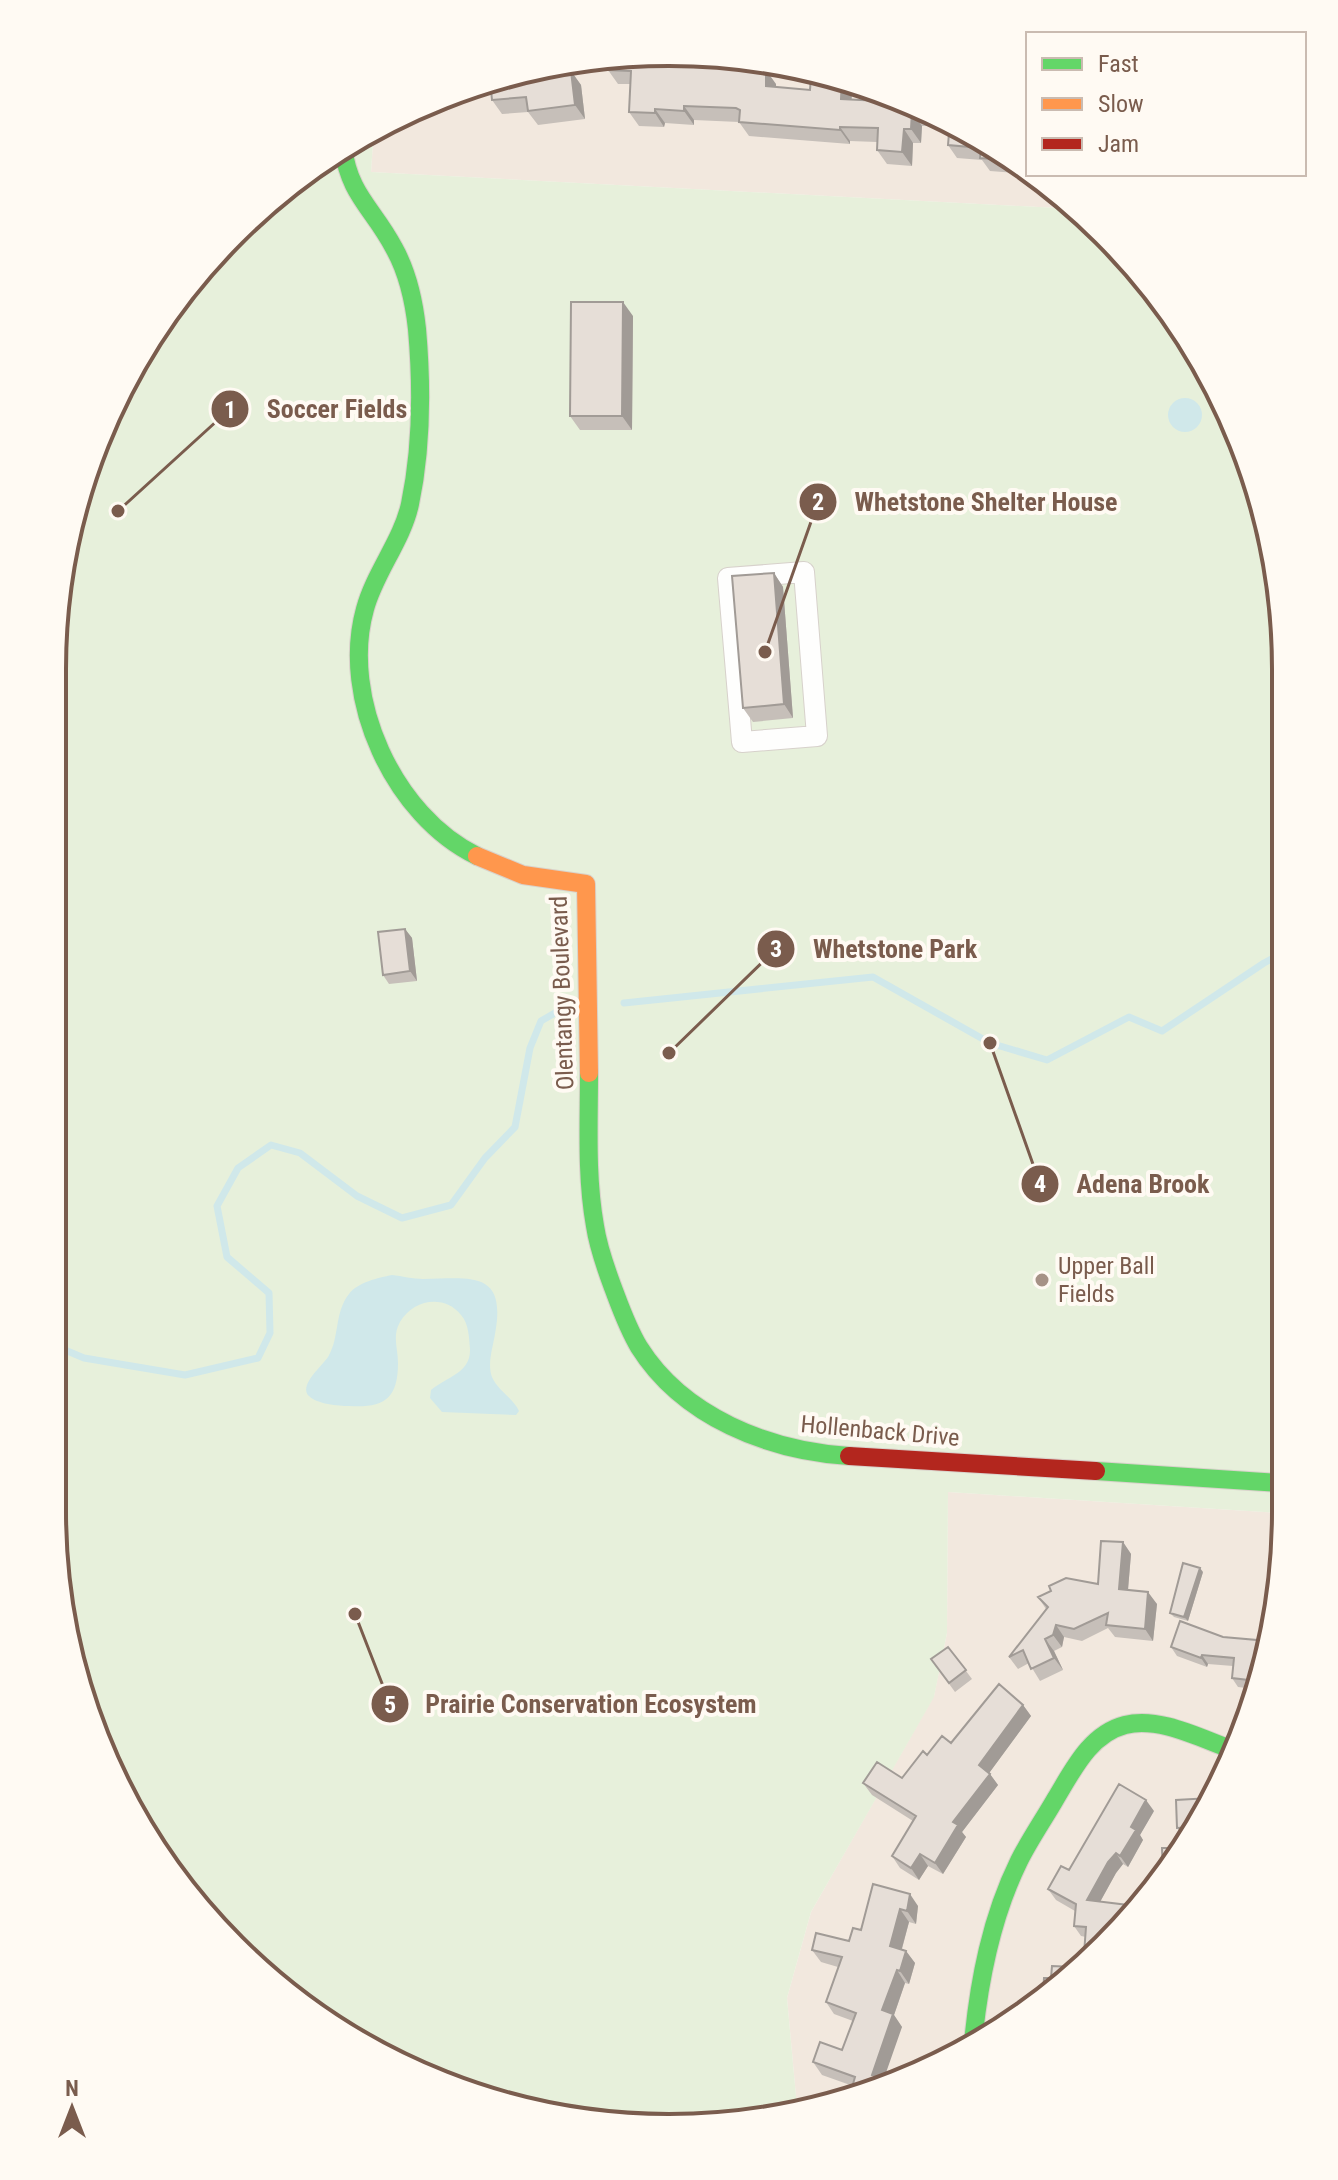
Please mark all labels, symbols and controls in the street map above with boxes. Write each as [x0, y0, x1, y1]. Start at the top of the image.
legend [1026, 32, 1306, 176]
text: Fast [1098, 50, 1139, 78]
text: Slow [1098, 90, 1144, 118]
text: Jam [1098, 130, 1139, 158]
callout: Soccer Fields [210, 384, 423, 434]
text: Soccer Fields [267, 394, 407, 424]
text: 1 [224, 396, 236, 424]
callout: Whetstone Shelter House [798, 477, 1133, 527]
text: Whetstone Shelter House [854, 487, 1118, 517]
text: 2 [812, 488, 824, 516]
street label: Olentangy Boulevard [545, 895, 579, 1091]
callout: Whetstone Park [756, 924, 993, 974]
text: Whetstone Park [813, 934, 978, 964]
text: 3 [770, 935, 782, 963]
callout: Adena Brook [1020, 1159, 1225, 1209]
text: Adena Brook [1077, 1169, 1210, 1199]
text: 4 [1034, 1170, 1046, 1198]
place label: Upper Ball Fields [1058, 1252, 1155, 1308]
marker: Upper Ball Fields [1033, 1271, 1051, 1289]
street label: Hollenback Drive [799, 1410, 961, 1452]
callout: Prairie Conservation Ecosystem [370, 1679, 773, 1729]
text: Prairie Conservation Ecosystem [425, 1689, 757, 1719]
text: 5 [384, 1691, 396, 1719]
north arrow [32, 2068, 112, 2148]
text: N [65, 2076, 79, 2101]

